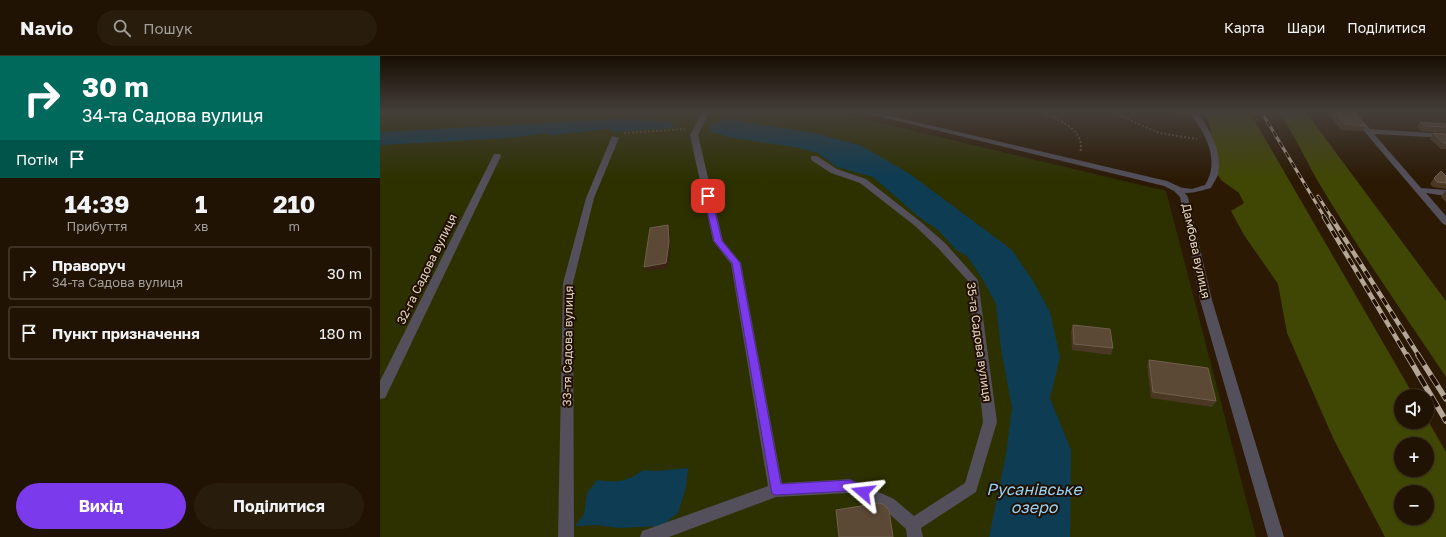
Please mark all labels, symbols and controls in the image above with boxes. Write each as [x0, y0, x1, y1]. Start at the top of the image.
search box [97, 10, 377, 46]
text: Navio [20, 16, 73, 39]
icon: search [111, 17, 133, 39]
text: Пошук [143, 19, 193, 37]
text: Карта [1224, 19, 1265, 36]
text: Шари [1287, 19, 1325, 36]
text: Поділитися [1347, 19, 1426, 36]
text: 30 m [82, 70, 149, 103]
icon: right [16, 72, 68, 124]
text: 34-та Садова вулиця [82, 104, 264, 126]
icon: arrive [66, 148, 88, 170]
text: Потім [16, 150, 58, 168]
pin [691, 179, 725, 213]
icon: arrive [697, 185, 719, 207]
text: 14:39 [64, 189, 129, 218]
text: 1 [195, 189, 207, 218]
text: 210 [273, 189, 315, 218]
street label: Дамбова вулиця [1179, 202, 1214, 300]
street label: 32-га Садова вулиця [393, 211, 460, 327]
text: Прибуття [66, 218, 128, 234]
text: хв [194, 218, 208, 234]
text: m [288, 218, 300, 234]
text: Праворуч [52, 256, 126, 274]
icon: right [18, 262, 40, 284]
text: 30 m [327, 264, 362, 282]
text: 34-та Садова вулиця [52, 274, 183, 290]
street label: 35-та Садова вулиця [964, 281, 995, 403]
street label: 33-тя Садова вулиця [559, 285, 576, 407]
icon: arrive [18, 322, 40, 344]
text: Пункт призначення [52, 324, 200, 342]
text: 180 m [319, 324, 362, 342]
map controls [1394, 389, 1434, 525]
button: sound [1394, 389, 1434, 429]
button: + [1394, 437, 1434, 477]
position arrow [842, 471, 884, 513]
water label: Русанівське озеро [986, 479, 1083, 517]
button: Вихід [16, 483, 186, 529]
button: Поділитися [194, 483, 364, 529]
button: − [1394, 485, 1434, 525]

